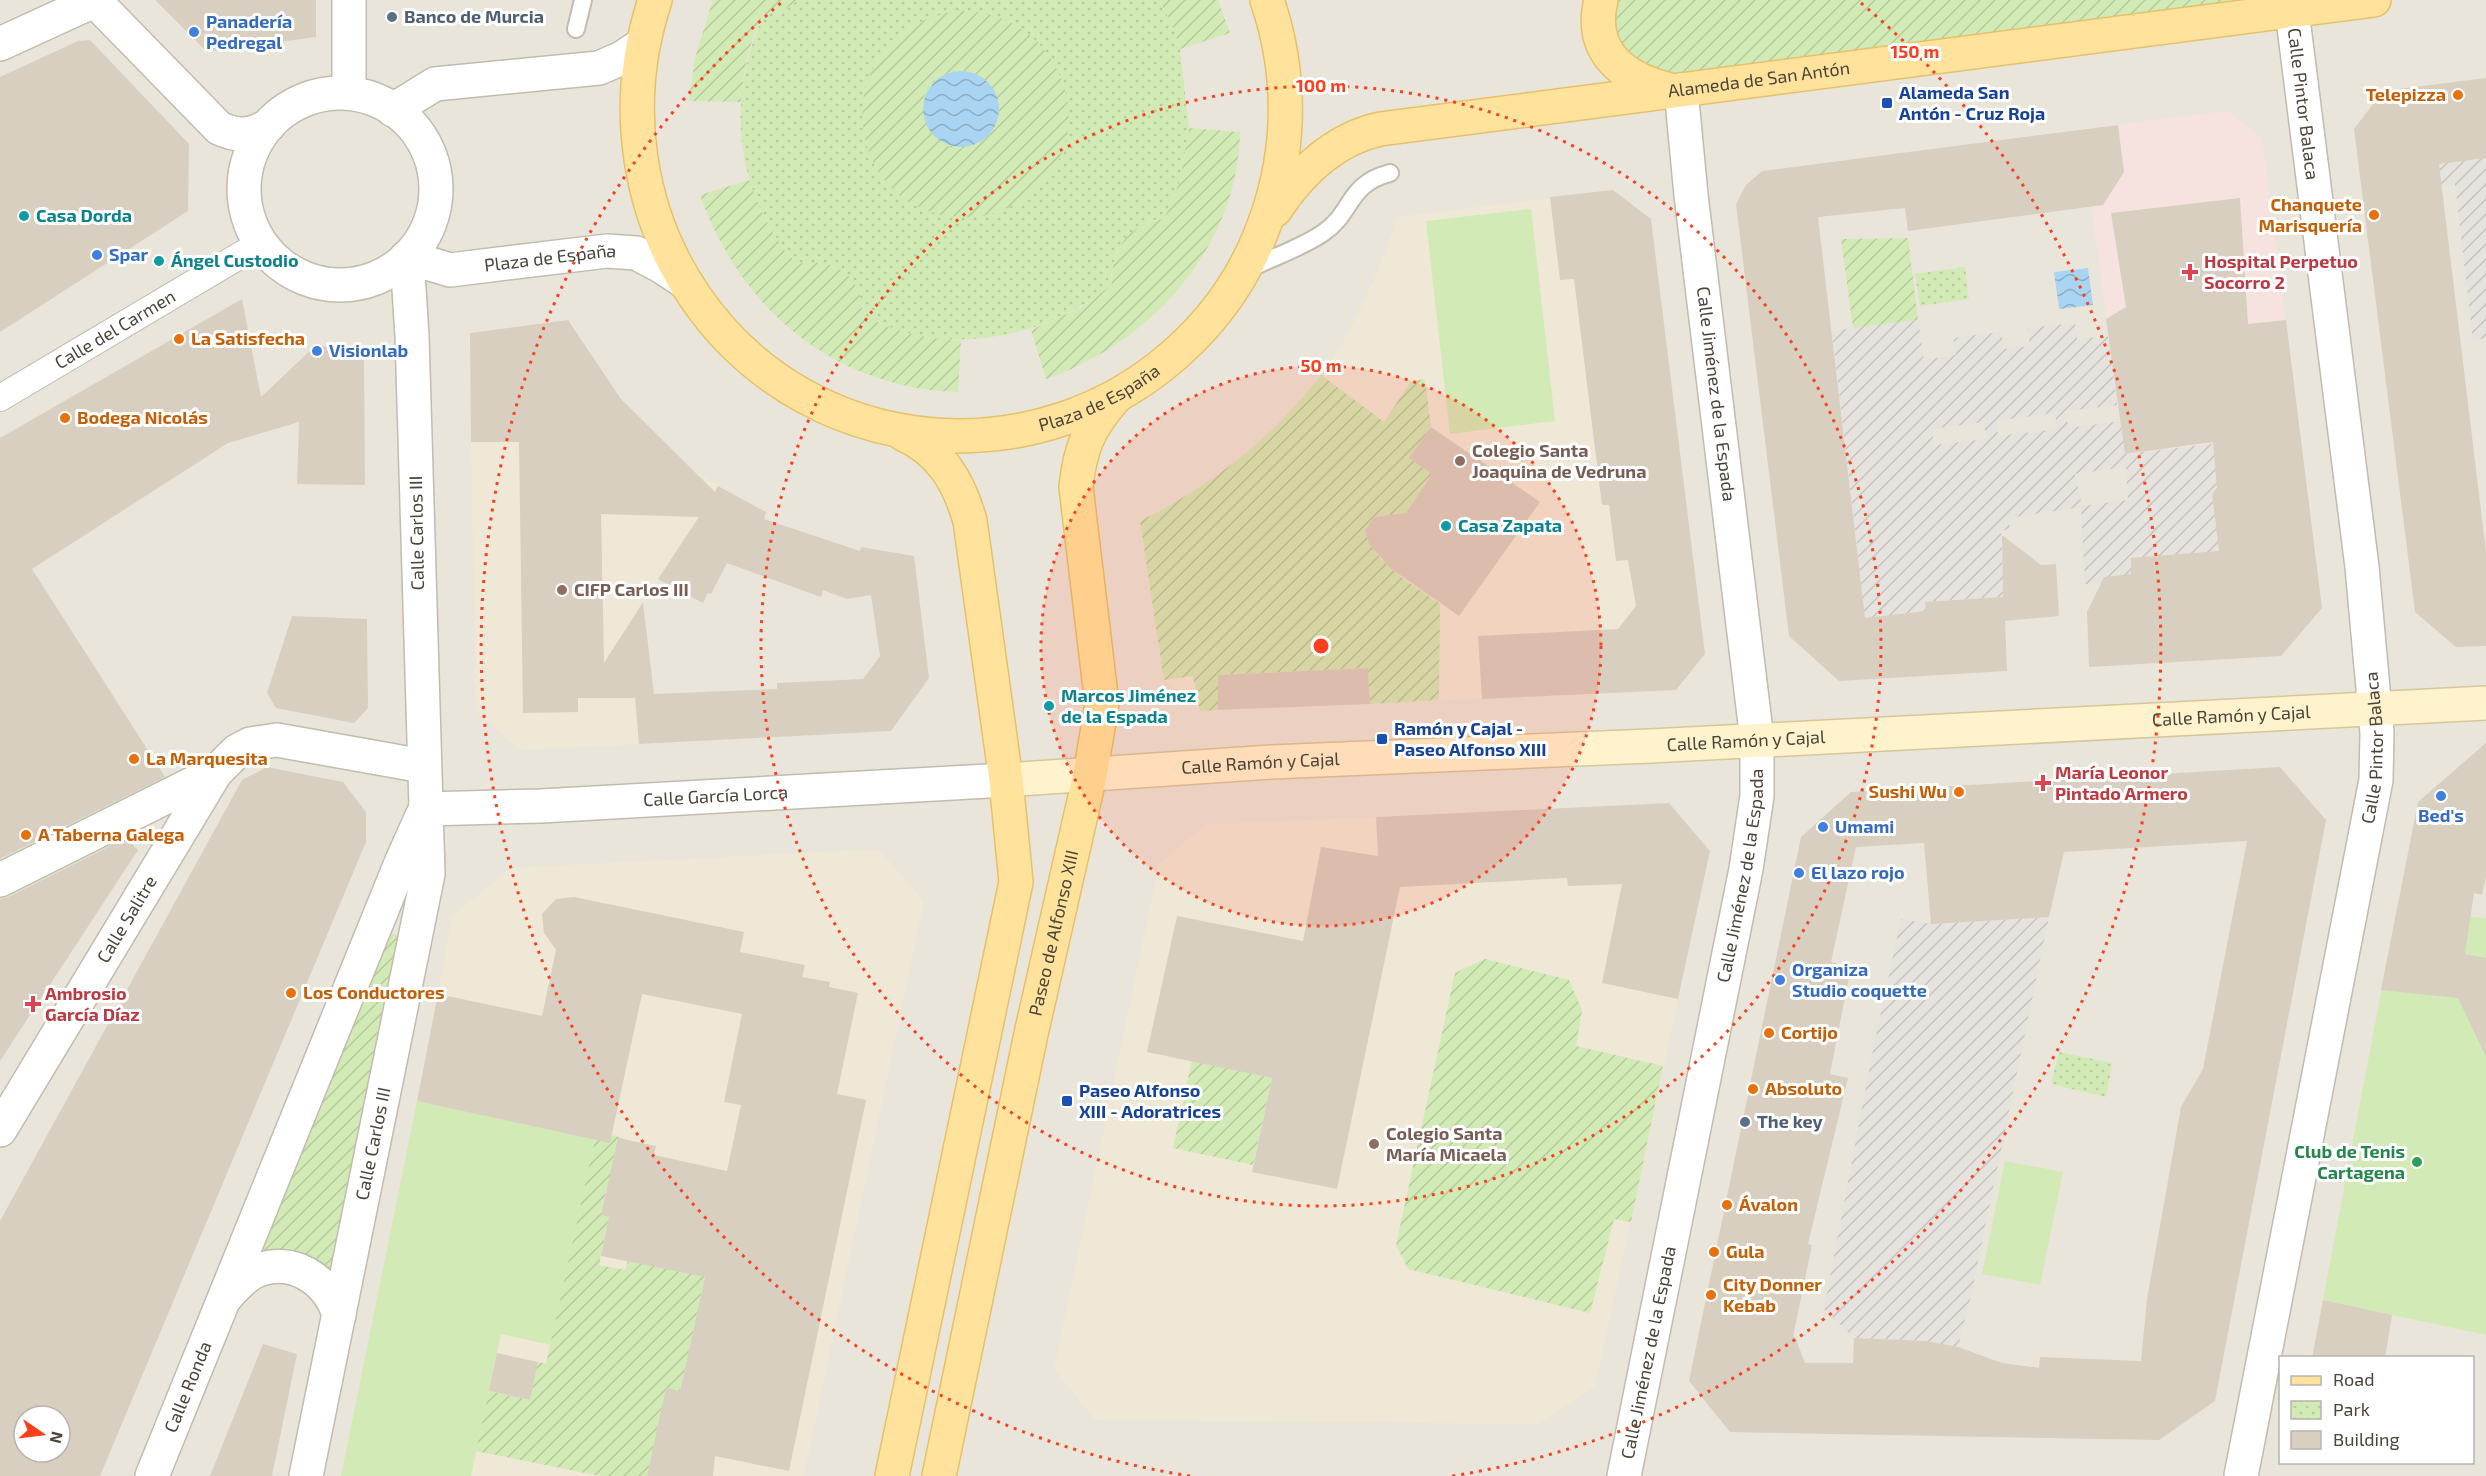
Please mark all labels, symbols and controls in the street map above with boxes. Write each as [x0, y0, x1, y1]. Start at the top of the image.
place label: Banco de Murcia [404, 5, 544, 27]
place label: Panadería Pedregal [206, 10, 292, 53]
marker: Banco de Murcia [385, 10, 399, 24]
marker: Panadería Pedregal [187, 25, 201, 39]
street label: Calle Pintor Balaca [2284, 27, 2324, 181]
text: 150 m [1891, 40, 1939, 62]
street label: Alameda de San Antón [1666, 56, 1851, 102]
text: 100 m [1296, 74, 1346, 96]
place label: Alameda San Antón - Cruz Roja [1899, 81, 2045, 124]
place label: Telepizza [2366, 83, 2446, 105]
marker: Telepizza [2451, 88, 2465, 102]
marker: Alameda San Antón - Cruz Roja [1880, 96, 1894, 110]
place label: Chanquete Marisquería [2259, 193, 2362, 236]
place label: Casa Dorda [36, 204, 132, 226]
marker: Chanquete Marisquería [2367, 208, 2381, 222]
marker: Casa Dorda [17, 209, 31, 223]
street label: Plaza de España [483, 239, 617, 276]
place label: Spar [109, 243, 149, 265]
marker: Spar [90, 248, 104, 262]
place label: Ángel Custodio [171, 249, 299, 271]
place label: Hospital Perpetuo Socorro 2 [2204, 250, 2358, 293]
marker: Ángel Custodio [152, 254, 166, 268]
marker: Hospital Perpetuo Socorro 2 [2181, 263, 2199, 281]
street label: Calle del Carmen [50, 284, 179, 373]
street label: Calle Jiménez de la Espada [1693, 285, 1741, 503]
place label: La Satisfecha [191, 327, 305, 349]
marker: La Satisfecha [172, 332, 186, 346]
place label: Visionlab [329, 339, 408, 361]
marker: Visionlab [310, 344, 324, 358]
text: 50 m [1300, 354, 1342, 376]
street label: Plaza de España [1036, 359, 1164, 436]
place label: Bodega Nicolás [77, 406, 208, 428]
marker: Bodega Nicolás [58, 411, 72, 425]
place label: Colegio Santa Joaquina de Vedruna [1472, 439, 1646, 482]
marker: Colegio Santa Joaquina de Vedruna [1453, 454, 1467, 468]
street label: Calle Carlos III [404, 475, 428, 591]
place label: Casa Zapata [1458, 514, 1562, 536]
marker: Casa Zapata [1439, 519, 1453, 533]
place label: CIFP Carlos III [574, 578, 689, 600]
marker: CIFP Carlos III [555, 583, 569, 597]
centre of rings [1311, 636, 1331, 656]
street label: Calle Pintor Balaca [2356, 671, 2387, 826]
place label: Marcos Jiménez de la Espada [1061, 684, 1196, 727]
marker: Marcos Jiménez de la Espada [1042, 699, 1056, 713]
street label: Calle Ramón y Cajal [2151, 700, 2312, 730]
place label: Ramón y Cajal - Paseo Alfonso XIII [1394, 717, 1547, 760]
street label: Calle Ramón y Cajal [1666, 725, 1826, 755]
marker: Ramón y Cajal - Paseo Alfonso XIII [1375, 732, 1389, 746]
place label: La Marquesita [146, 747, 268, 769]
street label: Calle Ramón y Cajal [1180, 747, 1341, 778]
marker: La Marquesita [127, 752, 141, 766]
place label: María Leonor Pintado Armero [2055, 761, 2188, 804]
street label: Calle Jiménez de la Espada [1711, 769, 1767, 984]
marker: María Leonor Pintado Armero [2036, 776, 2050, 790]
street label: Calle García Lorca [643, 780, 789, 810]
place label: Sushi Wu [1869, 780, 1947, 802]
marker: Sushi Wu [1952, 785, 1966, 799]
marker: Bed's [2434, 789, 2448, 803]
place label: Bed's [2418, 804, 2464, 826]
place label: Umami [1835, 815, 1894, 837]
marker: Umami [1816, 820, 1830, 834]
place label: A Taberna Galega [38, 823, 184, 845]
marker: A Taberna Galega [19, 828, 33, 842]
street label: Paseo de Alfonso XIII [1023, 848, 1083, 1018]
place label: El lazo rojo [1811, 861, 1905, 883]
marker: El lazo rojo [1792, 866, 1806, 880]
street label: Calle Salitre [92, 871, 161, 966]
place label: Organiza Studio coquette [1792, 958, 1927, 1001]
marker: Organiza Studio coquette [1773, 973, 1787, 987]
place label: Los Conductores [303, 981, 445, 1003]
place label: Ambrosio García Díaz [45, 982, 140, 1025]
marker: Los Conductores [284, 986, 298, 1000]
marker: Ambrosio García Díaz [26, 997, 40, 1011]
place label: Cortijo [1781, 1021, 1838, 1043]
marker: Cortijo [1762, 1026, 1776, 1040]
place label: Absoluto [1765, 1077, 1842, 1099]
place label: Paseo Alfonso XIII - Adoratrices [1079, 1079, 1221, 1122]
marker: Absoluto [1746, 1082, 1760, 1096]
street label: Calle Carlos III [350, 1085, 395, 1202]
marker: Paseo Alfonso XIII - Adoratrices [1060, 1094, 1074, 1108]
place label: The key [1757, 1110, 1823, 1132]
marker: The key [1738, 1115, 1752, 1129]
place label: Colegio Santa María Micaela [1386, 1122, 1507, 1165]
marker: Colegio Santa María Micaela [1367, 1137, 1381, 1151]
place label: Club de Tenis Cartagena [2294, 1140, 2405, 1183]
marker: Club de Tenis Cartagena [2410, 1155, 2424, 1169]
place label: Ávalon [1739, 1193, 1798, 1215]
marker: Ávalon [1720, 1198, 1734, 1212]
place label: Gula [1726, 1240, 1765, 1262]
street label: Calle Jiménez de la Espada [1616, 1244, 1680, 1461]
marker: Gula [1707, 1245, 1721, 1259]
place label: City Donner Kebab [1723, 1273, 1822, 1316]
marker: City Donner Kebab [1704, 1288, 1718, 1302]
street label: Calle Ronda [159, 1338, 216, 1436]
legend [2279, 1356, 2474, 1464]
text: Road [2333, 1368, 2374, 1390]
text: Park [2333, 1398, 2370, 1420]
north arrow [12, 1404, 72, 1464]
text: Building [2333, 1428, 2400, 1450]
text: N [46, 1430, 68, 1446]

